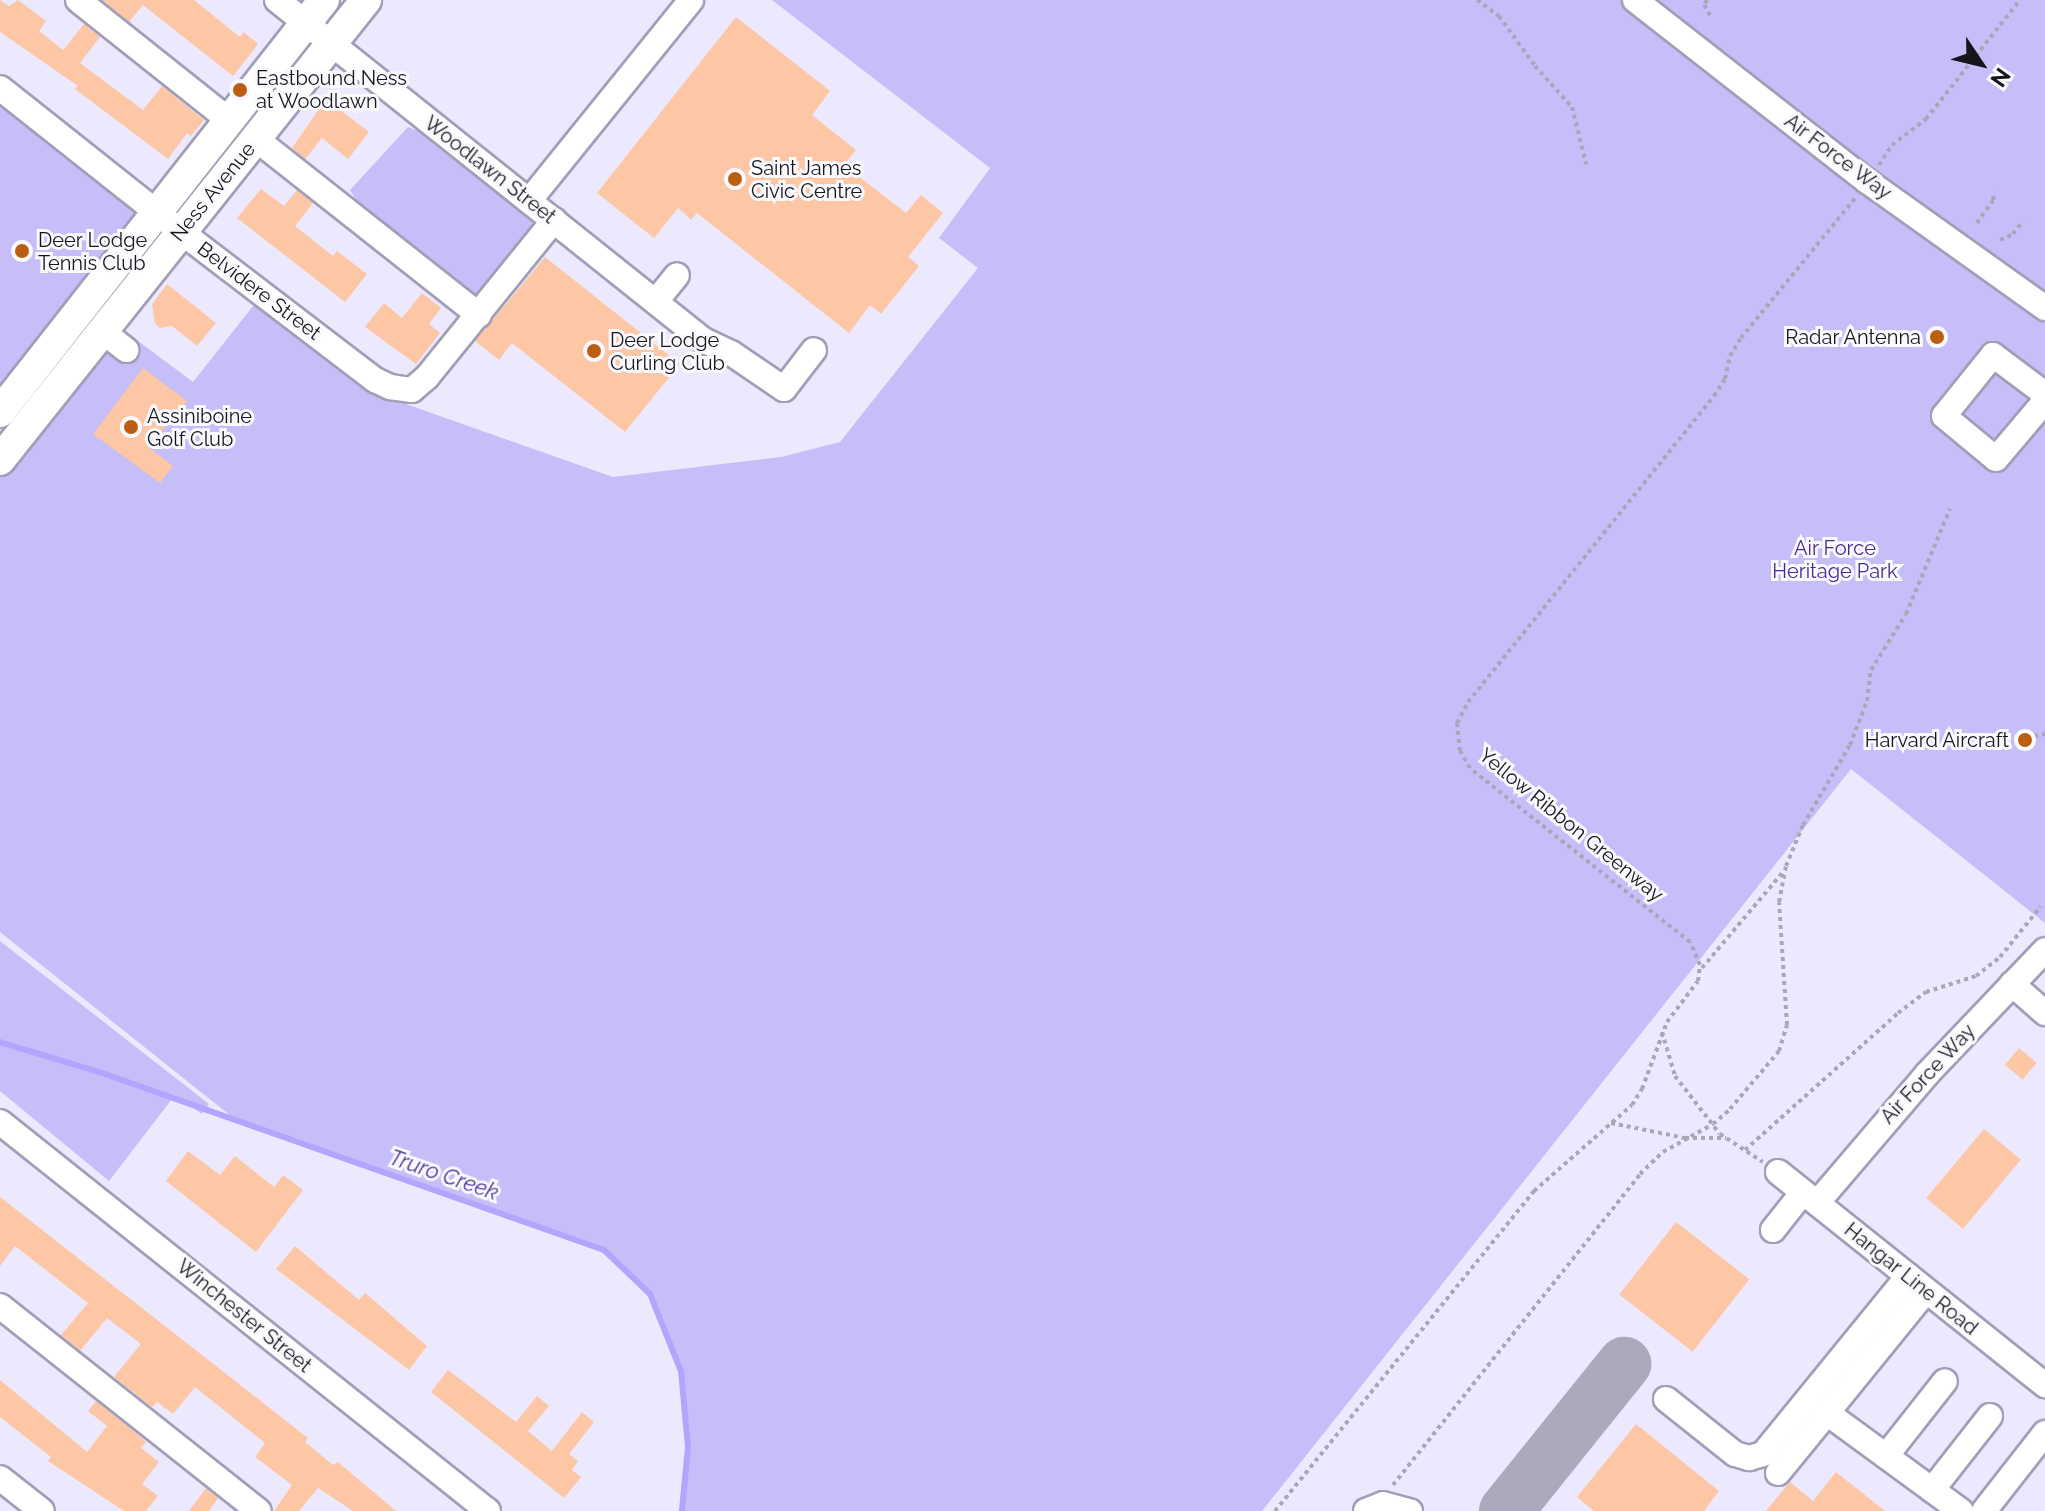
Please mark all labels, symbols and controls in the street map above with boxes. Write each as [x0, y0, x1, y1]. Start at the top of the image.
north arrow [1941, 24, 2021, 104]
text: N [1985, 63, 2016, 92]
place label: Eastbound Ness at Woodlawn [256, 66, 407, 113]
marker: Eastbound Ness at Woodlawn [231, 81, 249, 99]
street label: Air Force Way [1779, 109, 1897, 205]
street label: Woodlawn Street [419, 111, 561, 229]
street label: Ness Avenue [165, 137, 261, 247]
place label: Saint James Civic Centre [751, 156, 862, 203]
marker: Saint James Civic Centre [726, 170, 744, 188]
place label: Deer Lodge Tennis Club [38, 228, 148, 275]
street label: Belvidere Street [193, 237, 325, 345]
marker: Deer Lodge Tennis Club [13, 242, 31, 260]
place label: Radar Antenna [1784, 325, 1921, 349]
place label: Deer Lodge Curling Club [610, 328, 725, 375]
marker: Radar Antenna [1928, 328, 1946, 346]
marker: Deer Lodge Curling Club [585, 342, 603, 360]
place label: Assiniboine Golf Club [147, 404, 252, 451]
marker: Assiniboine Golf Club [122, 418, 140, 436]
park label: Air Force Heritage Park [1772, 536, 1898, 583]
place label: Harvard Aircraft [1864, 728, 2009, 752]
marker: Harvard Aircraft [2016, 731, 2034, 749]
street label: Yellow Ribbon Greenway [1474, 743, 1668, 907]
street label: Air Force Way [1875, 1019, 1981, 1129]
water label: Truro Creek [386, 1144, 502, 1206]
street label: Hangar Line Road [1839, 1218, 1983, 1340]
street label: Winchester Street [172, 1254, 316, 1378]

